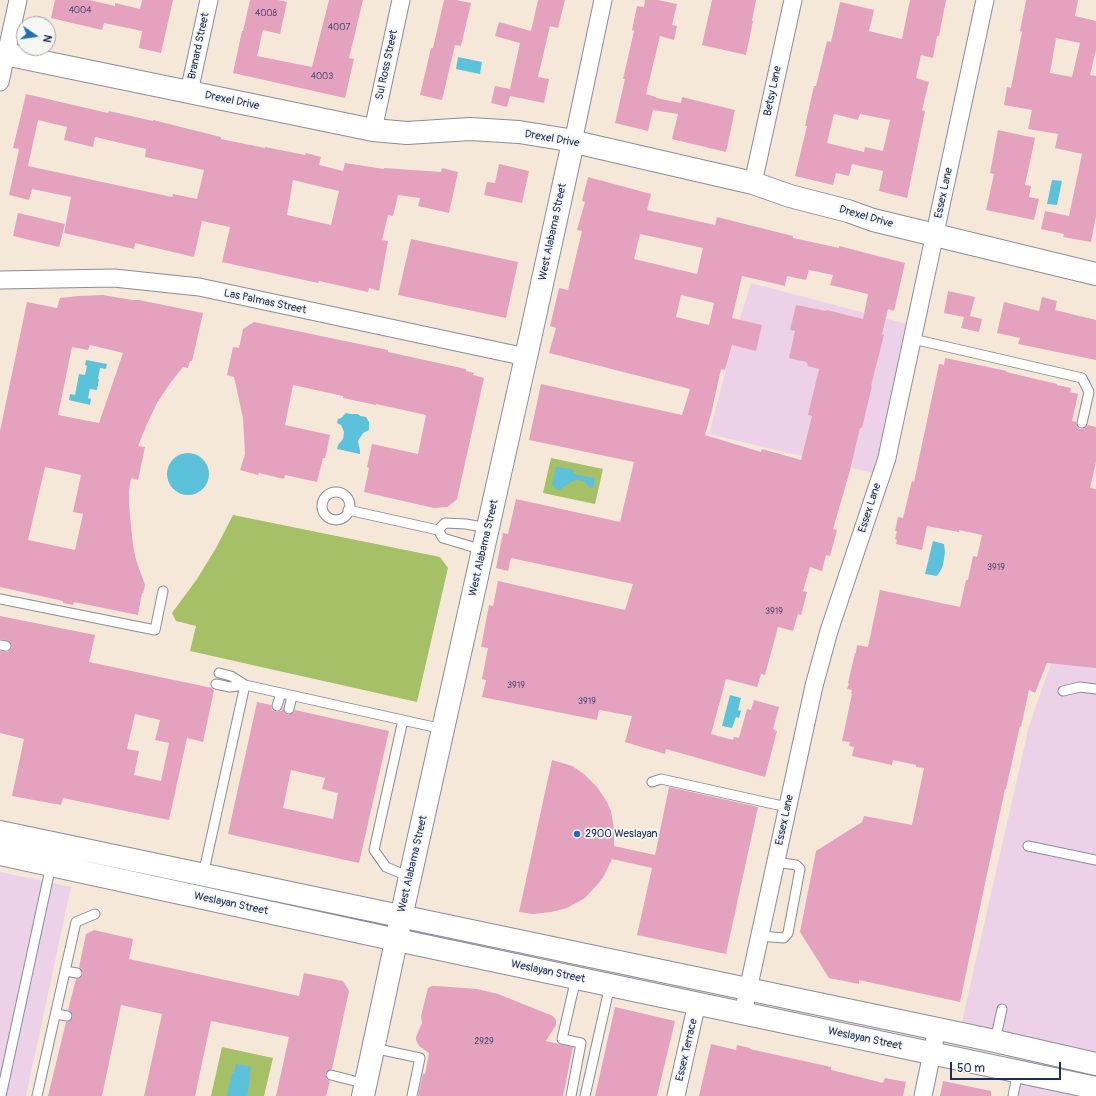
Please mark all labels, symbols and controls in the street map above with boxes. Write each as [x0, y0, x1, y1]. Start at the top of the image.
house number: 4004 [69, 6, 91, 16]
house number: 4008 [255, 9, 277, 19]
street label: Branard Street [186, 12, 212, 80]
north arrow [16, 16, 56, 56]
house number: 4007 [328, 23, 350, 33]
street label: Sul Ross Street [373, 29, 401, 101]
text: N [40, 34, 54, 44]
street label: Betsy Lane [761, 65, 785, 117]
house number: 4003 [311, 72, 333, 82]
street label: Drexel Drive [204, 89, 260, 113]
street label: Drexel Drive [524, 128, 580, 150]
street label: Essex Lane [932, 166, 956, 220]
street label: West Alabama Street [536, 182, 570, 282]
street label: Drexel Drive [838, 203, 894, 231]
street label: Las Palmas Street [223, 287, 307, 317]
street label: Essex Lane [856, 481, 884, 535]
street label: West Alabama Street [466, 498, 502, 598]
house number: 3919 [987, 563, 1005, 573]
house number: 3919 [765, 607, 783, 617]
house number: 3919 [507, 681, 525, 691]
house number: 3919 [578, 697, 596, 707]
street label: Essex Lane [773, 793, 797, 847]
street label: West Alabama Street [395, 814, 431, 914]
place label: 2900 Weslayan [585, 827, 657, 841]
marker: 2900 Weslayan [572, 829, 582, 839]
street label: Weslayan Street [193, 890, 269, 918]
street label: Weslayan Street [510, 958, 586, 986]
street label: Essex Terrace [673, 1017, 701, 1083]
street label: Weslayan Street [827, 1025, 903, 1053]
house number: 2929 [474, 1037, 494, 1047]
scale bar [952, 1054, 1063, 1080]
text: 50 m [957, 1061, 985, 1076]

